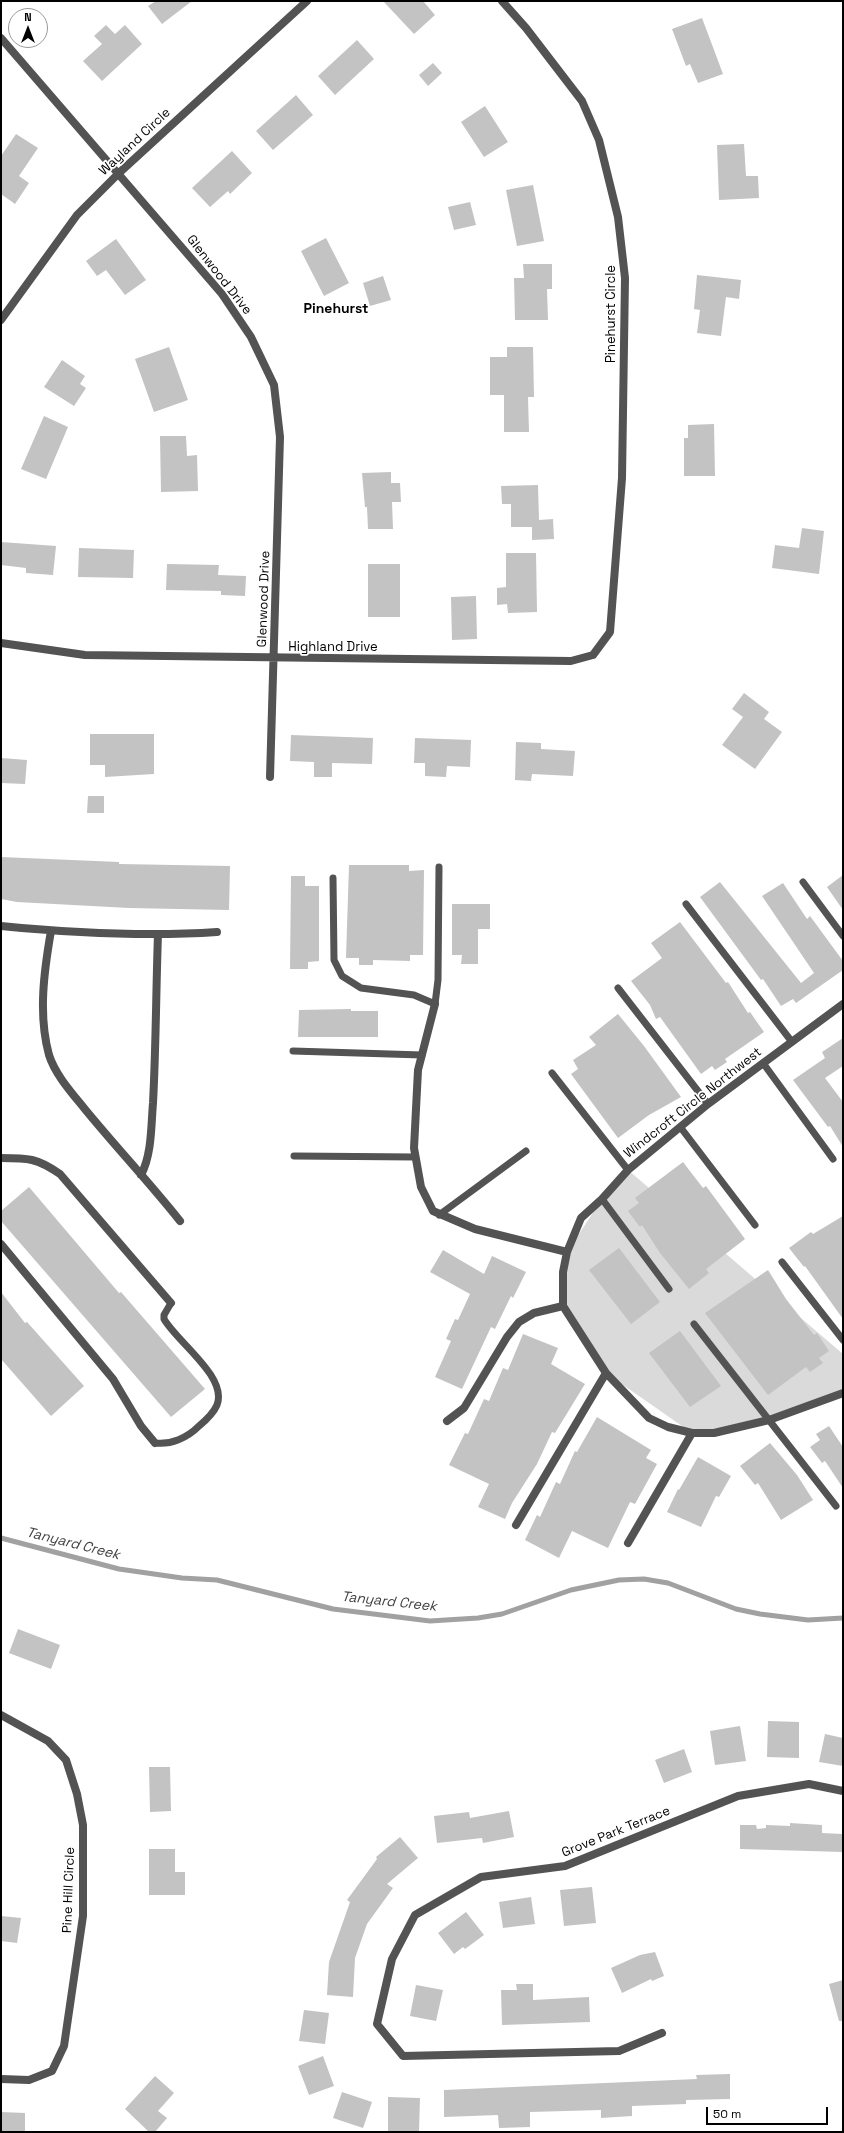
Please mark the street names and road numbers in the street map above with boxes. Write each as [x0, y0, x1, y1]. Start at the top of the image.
street label: Wayland Circle [96, 105, 174, 179]
street label: Glenwood Drive [183, 232, 255, 318]
street label: Pinehurst Circle [603, 265, 619, 363]
street label: Glenwood Drive [255, 550, 273, 648]
street label: Highland Drive [288, 639, 378, 655]
street label: Windcroft Circle Northwest [621, 1044, 765, 1162]
street label: Grove Park Terrace [560, 1803, 672, 1861]
street label: Pine Hill Circle [60, 1847, 78, 1933]

